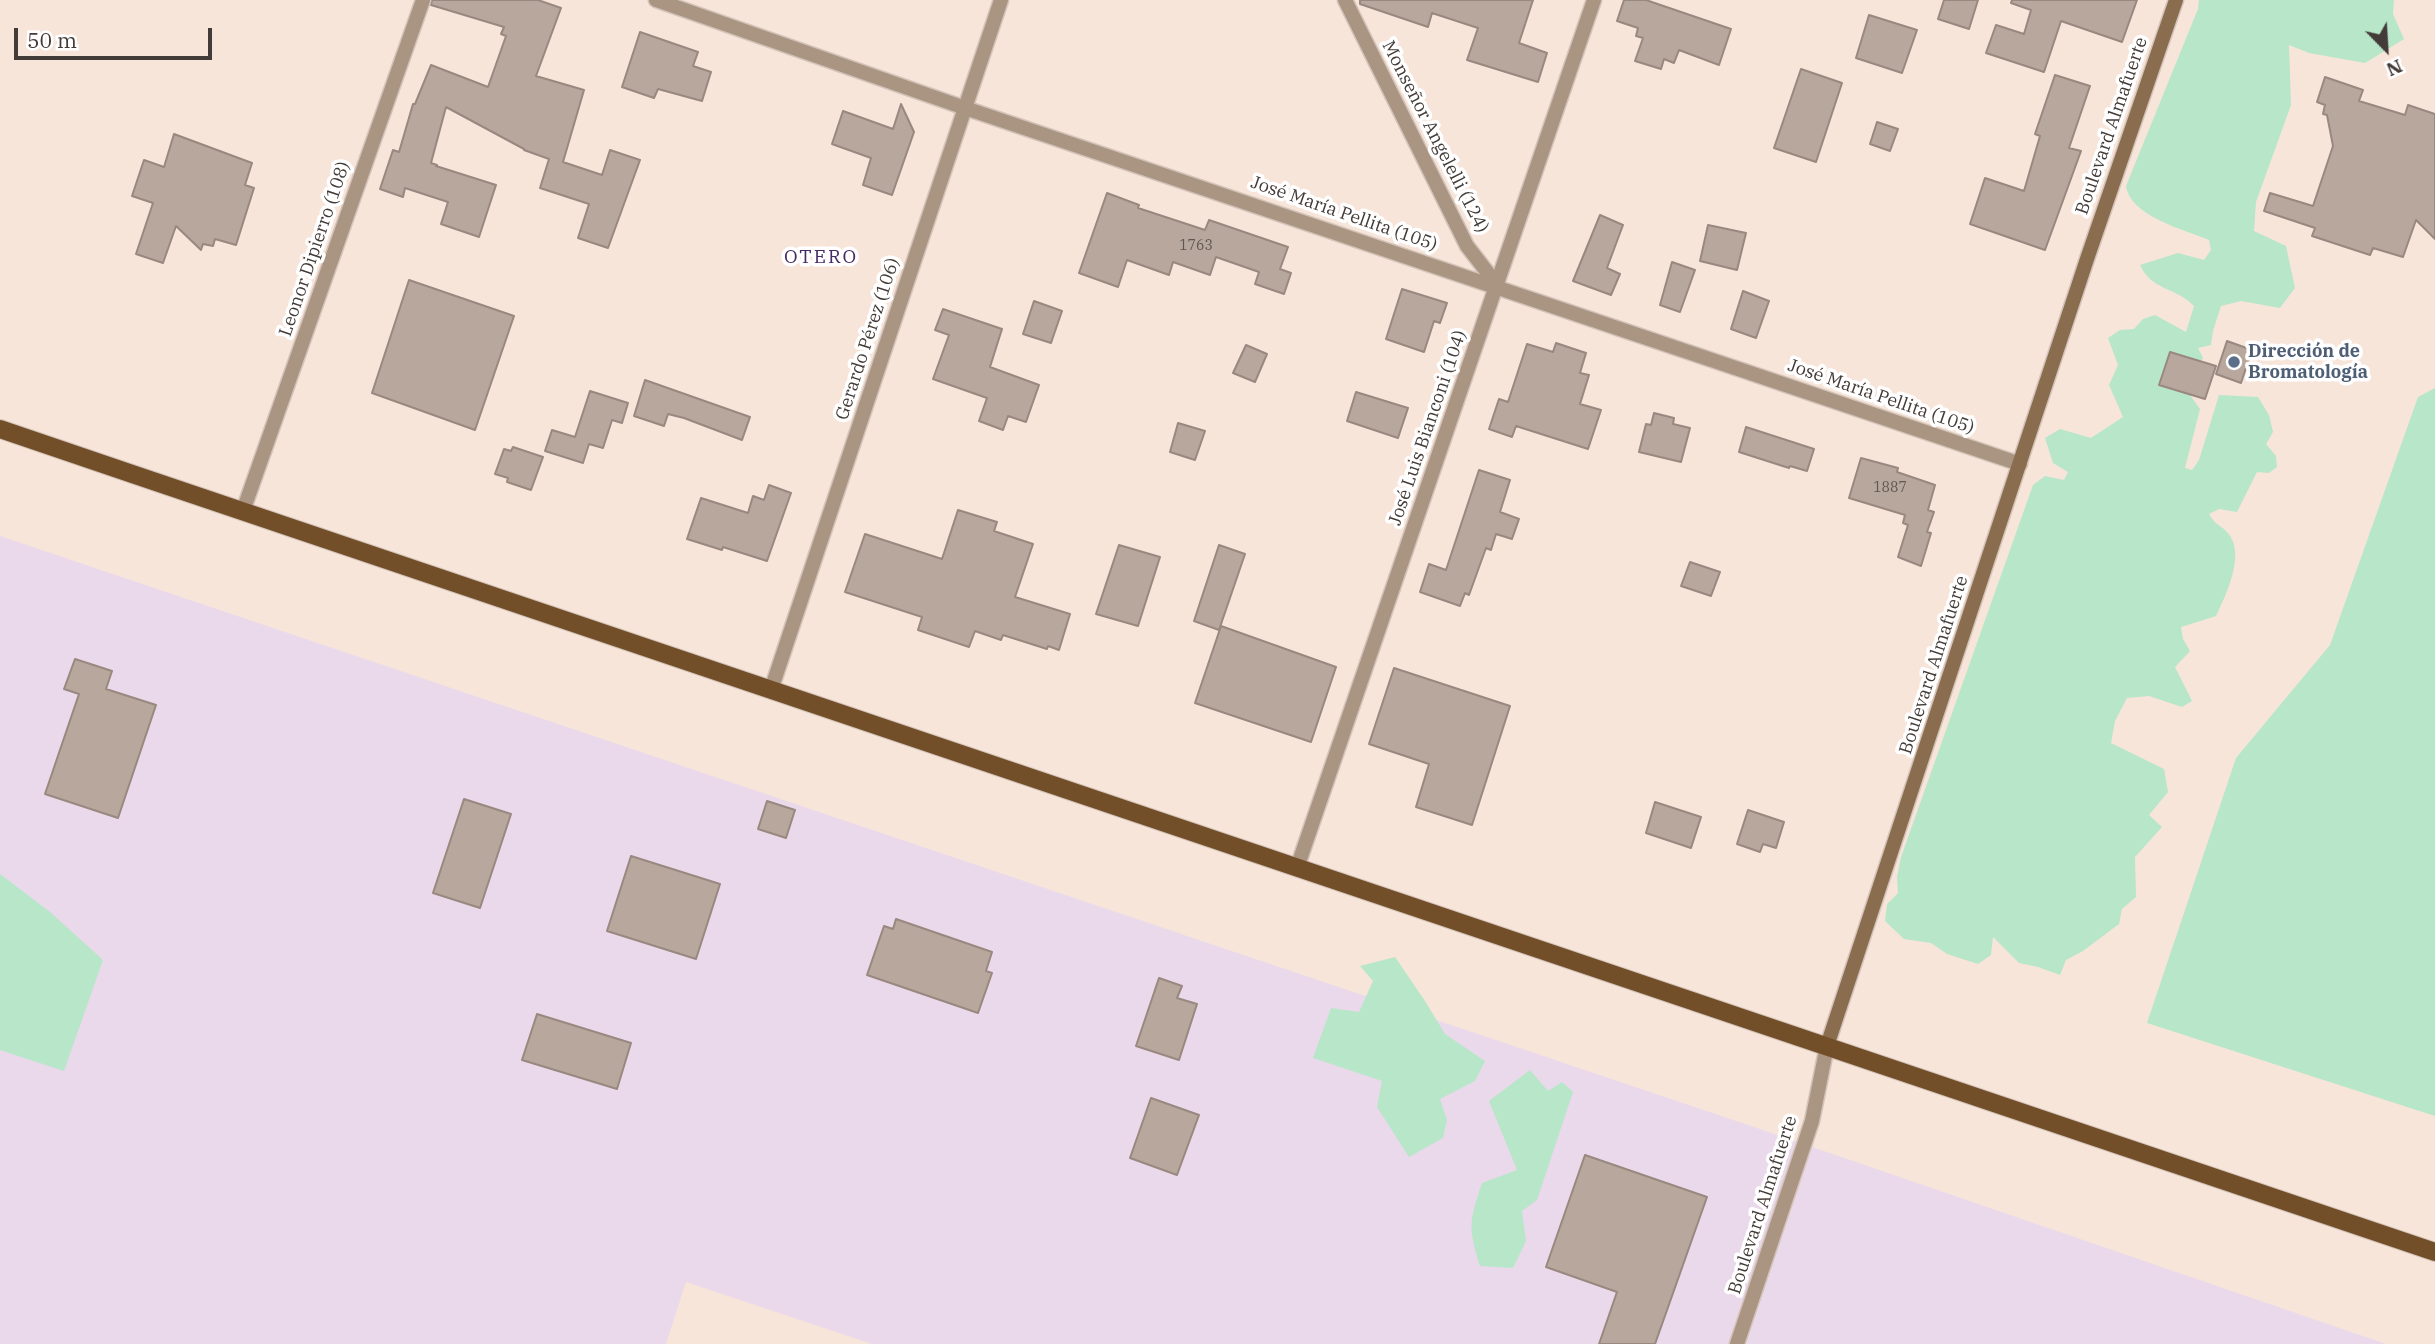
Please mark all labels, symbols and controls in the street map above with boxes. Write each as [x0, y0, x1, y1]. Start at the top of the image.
scale bar [18, 14, 215, 58]
north arrow [2351, 14, 2421, 84]
text: 50 m [27, 26, 77, 54]
street label: Boulevard Almafuerte [2071, 34, 2153, 218]
street label: Monseñor Angelelli (124) [1377, 37, 1493, 237]
text: N [2383, 54, 2406, 82]
street label: Leonor Dipierro (108) [275, 159, 355, 339]
street label: José María Pellita (105) [1248, 172, 1440, 256]
house number: 1763 [1179, 238, 1213, 254]
district label: OTERO [785, 247, 857, 269]
street label: Gerardo Pérez (106) [832, 255, 904, 423]
street label: José Luis Bianconi (104) [1384, 328, 1472, 528]
place label: Dirección de Bromatología [2248, 341, 2368, 384]
marker: Dirección de Bromatología [2226, 354, 2242, 370]
street label: José María Pellita (105) [1785, 355, 1977, 439]
house number: 1887 [1873, 480, 1907, 496]
street label: Boulevard Almafuerte [1895, 573, 1973, 757]
street label: Boulevard Almafuerte [1724, 1113, 1802, 1297]

